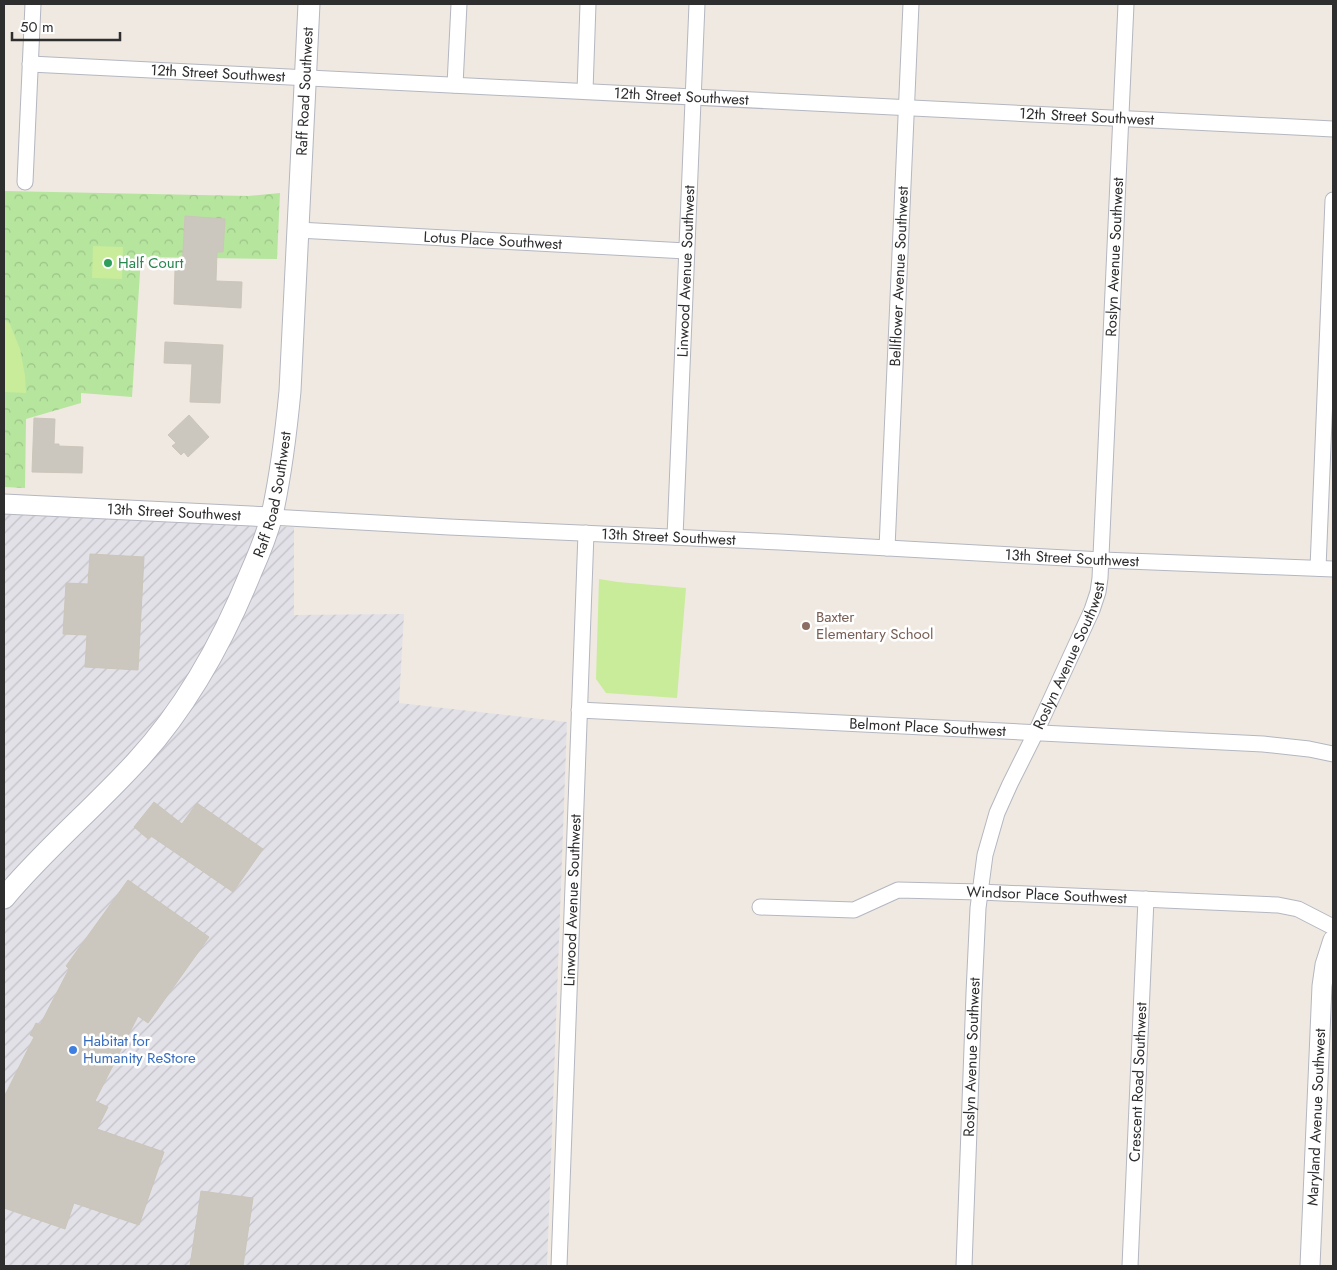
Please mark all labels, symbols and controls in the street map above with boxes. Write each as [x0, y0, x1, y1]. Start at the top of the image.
scale bar [12, 10, 120, 42]
text: 50 m [20, 16, 54, 38]
street label: Raff Road Southwest [291, 26, 319, 156]
street label: 12th Street Southwest [150, 59, 286, 88]
street label: 12th Street Southwest [613, 82, 749, 111]
street label: 12th Street Southwest [1019, 102, 1155, 131]
street label: Roslyn Avenue Southwest [1100, 176, 1129, 337]
street label: Linwood Avenue Southwest [671, 184, 701, 358]
street label: Bellflower Avenue Southwest [884, 185, 914, 367]
street label: Lotus Place Southwest [423, 226, 563, 255]
place label: Half Court [118, 252, 184, 274]
marker: Half Court [102, 257, 114, 269]
street label: Raff Road Southwest [247, 430, 297, 561]
street label: 13th Street Southwest [106, 498, 242, 527]
street label: 13th Street Southwest [601, 523, 737, 551]
street label: 13th Street Southwest [1004, 544, 1140, 572]
street label: Roslyn Avenue Southwest [1028, 580, 1110, 733]
place label: Baxter Elementary School [816, 606, 933, 645]
marker: Baxter Elementary School [800, 620, 812, 632]
street label: Belmont Place Southwest [849, 712, 1007, 742]
street label: Linwood Avenue Southwest [558, 813, 587, 987]
street label: Windsor Place Southwest [966, 881, 1128, 909]
street label: Roslyn Avenue Southwest [958, 977, 986, 1137]
street label: Crescent Road Southwest [1124, 1001, 1153, 1163]
street label: Maryland Avenue Southwest [1302, 1028, 1331, 1206]
place label: Habitat for Humanity ReStore [83, 1030, 196, 1069]
marker: Habitat for Humanity ReStore [67, 1044, 79, 1056]

